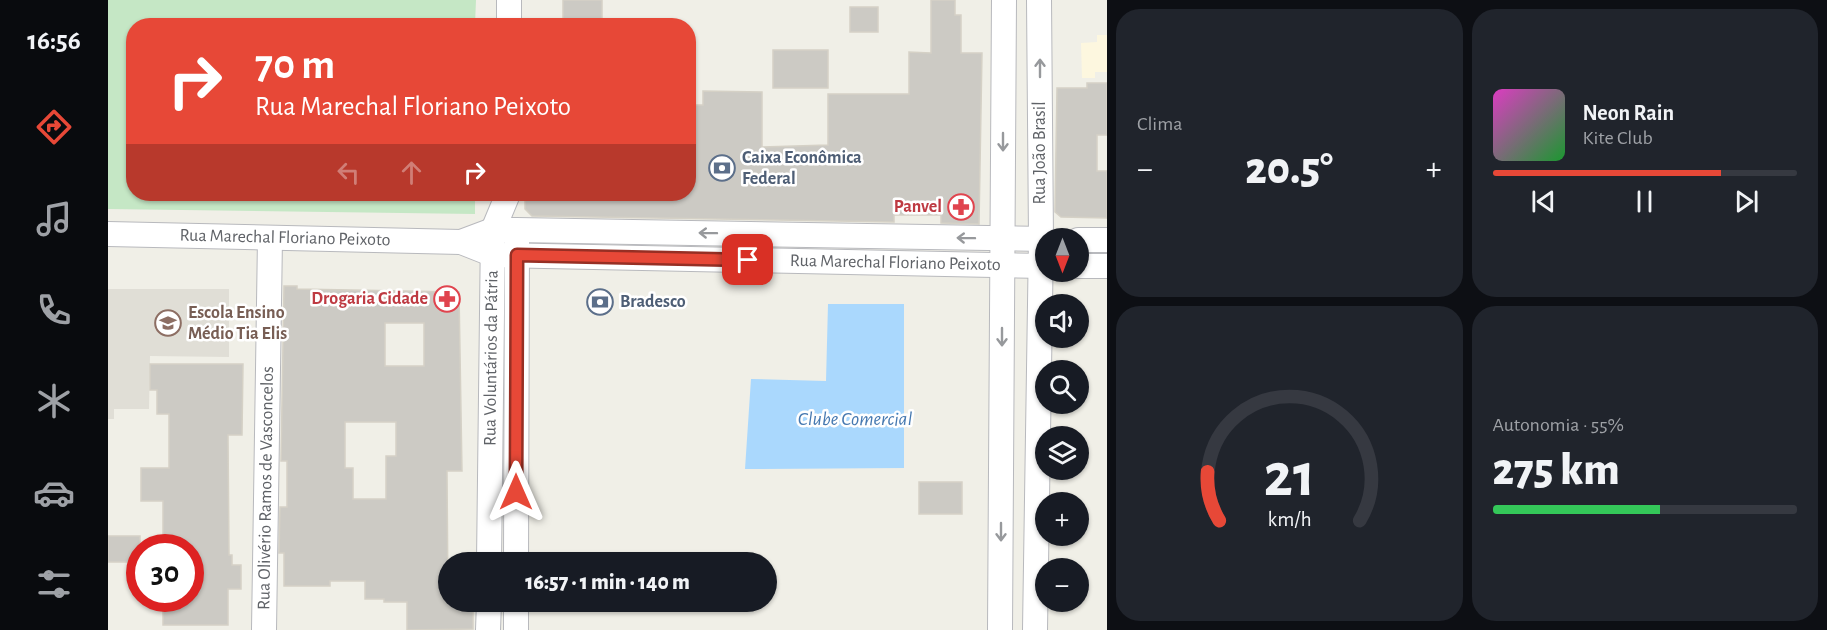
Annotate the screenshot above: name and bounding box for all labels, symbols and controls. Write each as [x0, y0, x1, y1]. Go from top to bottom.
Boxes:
text: 16:56 [27, 27, 81, 54]
icon: right [156, 42, 234, 120]
text: 70 m [255, 44, 335, 86]
one-way arrow [1034, 58, 1046, 78]
text: Rua Marechal Floriano Peixoto [255, 93, 571, 120]
street label: Rua João Brasil [1031, 101, 1049, 205]
text: Neon Rain [1583, 102, 1674, 124]
icon: directions [33, 106, 75, 148]
text: Clima [1137, 114, 1182, 134]
text: Kite Club [1583, 128, 1653, 148]
one-way arrow [997, 132, 1009, 152]
text: 20.5° [1245, 147, 1333, 192]
place label: Caixa Econômica Federal [742, 149, 862, 188]
bank icon: Caixa Econômica Federal [707, 153, 737, 183]
text: − [1137, 153, 1153, 186]
text: + [1426, 153, 1441, 186]
icon: left [332, 156, 365, 189]
icon: ahead [395, 156, 428, 189]
icon: right [458, 156, 491, 189]
icon: previous [1527, 185, 1560, 218]
icon: pause [1628, 185, 1661, 218]
icon: next [1730, 185, 1763, 218]
pharmacy icon: Panvel [946, 192, 976, 222]
icon: music [33, 198, 75, 240]
place label: Panvel [894, 198, 942, 216]
street label: Rua Marechal Floriano Peixoto [179, 227, 391, 249]
one-way arrow [699, 227, 719, 239]
north arrow [1035, 228, 1089, 282]
map controls [1035, 228, 1089, 612]
one-way arrow [957, 232, 977, 243]
pin [722, 234, 773, 285]
icon: arrive [731, 243, 764, 276]
street label: Rua Marechal Floriano Peixoto [790, 252, 1001, 274]
street label: Rua Voluntários da Pátria [481, 270, 502, 446]
pharmacy icon: Drogaria Cidade [432, 284, 462, 314]
bank icon: Bradesco [585, 287, 615, 317]
icon: phone [33, 289, 75, 331]
place label: Drogaria Cidade [311, 290, 428, 308]
place label: Bradesco [620, 293, 686, 311]
button: sound [1035, 294, 1089, 348]
place label: Escola Ensino Médio Tia Elis [188, 304, 287, 343]
school or university icon: Escola Ensino Médio Tia Elis [153, 308, 183, 338]
one-way arrow [996, 327, 1008, 347]
button: search [1035, 360, 1089, 414]
street label: Rua Olivério Ramos de Vasconcelos [255, 366, 277, 610]
icon: climate [33, 380, 75, 422]
water label: Clube Comercial [798, 409, 912, 429]
text: Autonomia · 55% [1493, 415, 1624, 435]
button: layers [1035, 426, 1089, 480]
text: 21 [1263, 445, 1315, 507]
text: 275 km [1493, 448, 1620, 493]
position arrow [484, 460, 548, 524]
icon: car [33, 472, 75, 514]
button: + [1035, 492, 1089, 546]
text: km/h [1267, 509, 1311, 530]
one-way arrow [995, 522, 1007, 542]
speed limit sign: 30 [126, 534, 204, 612]
button: − [1035, 558, 1089, 612]
icon: filters [33, 563, 75, 605]
text: 16:57 · 1 min · 140 m [525, 571, 690, 593]

